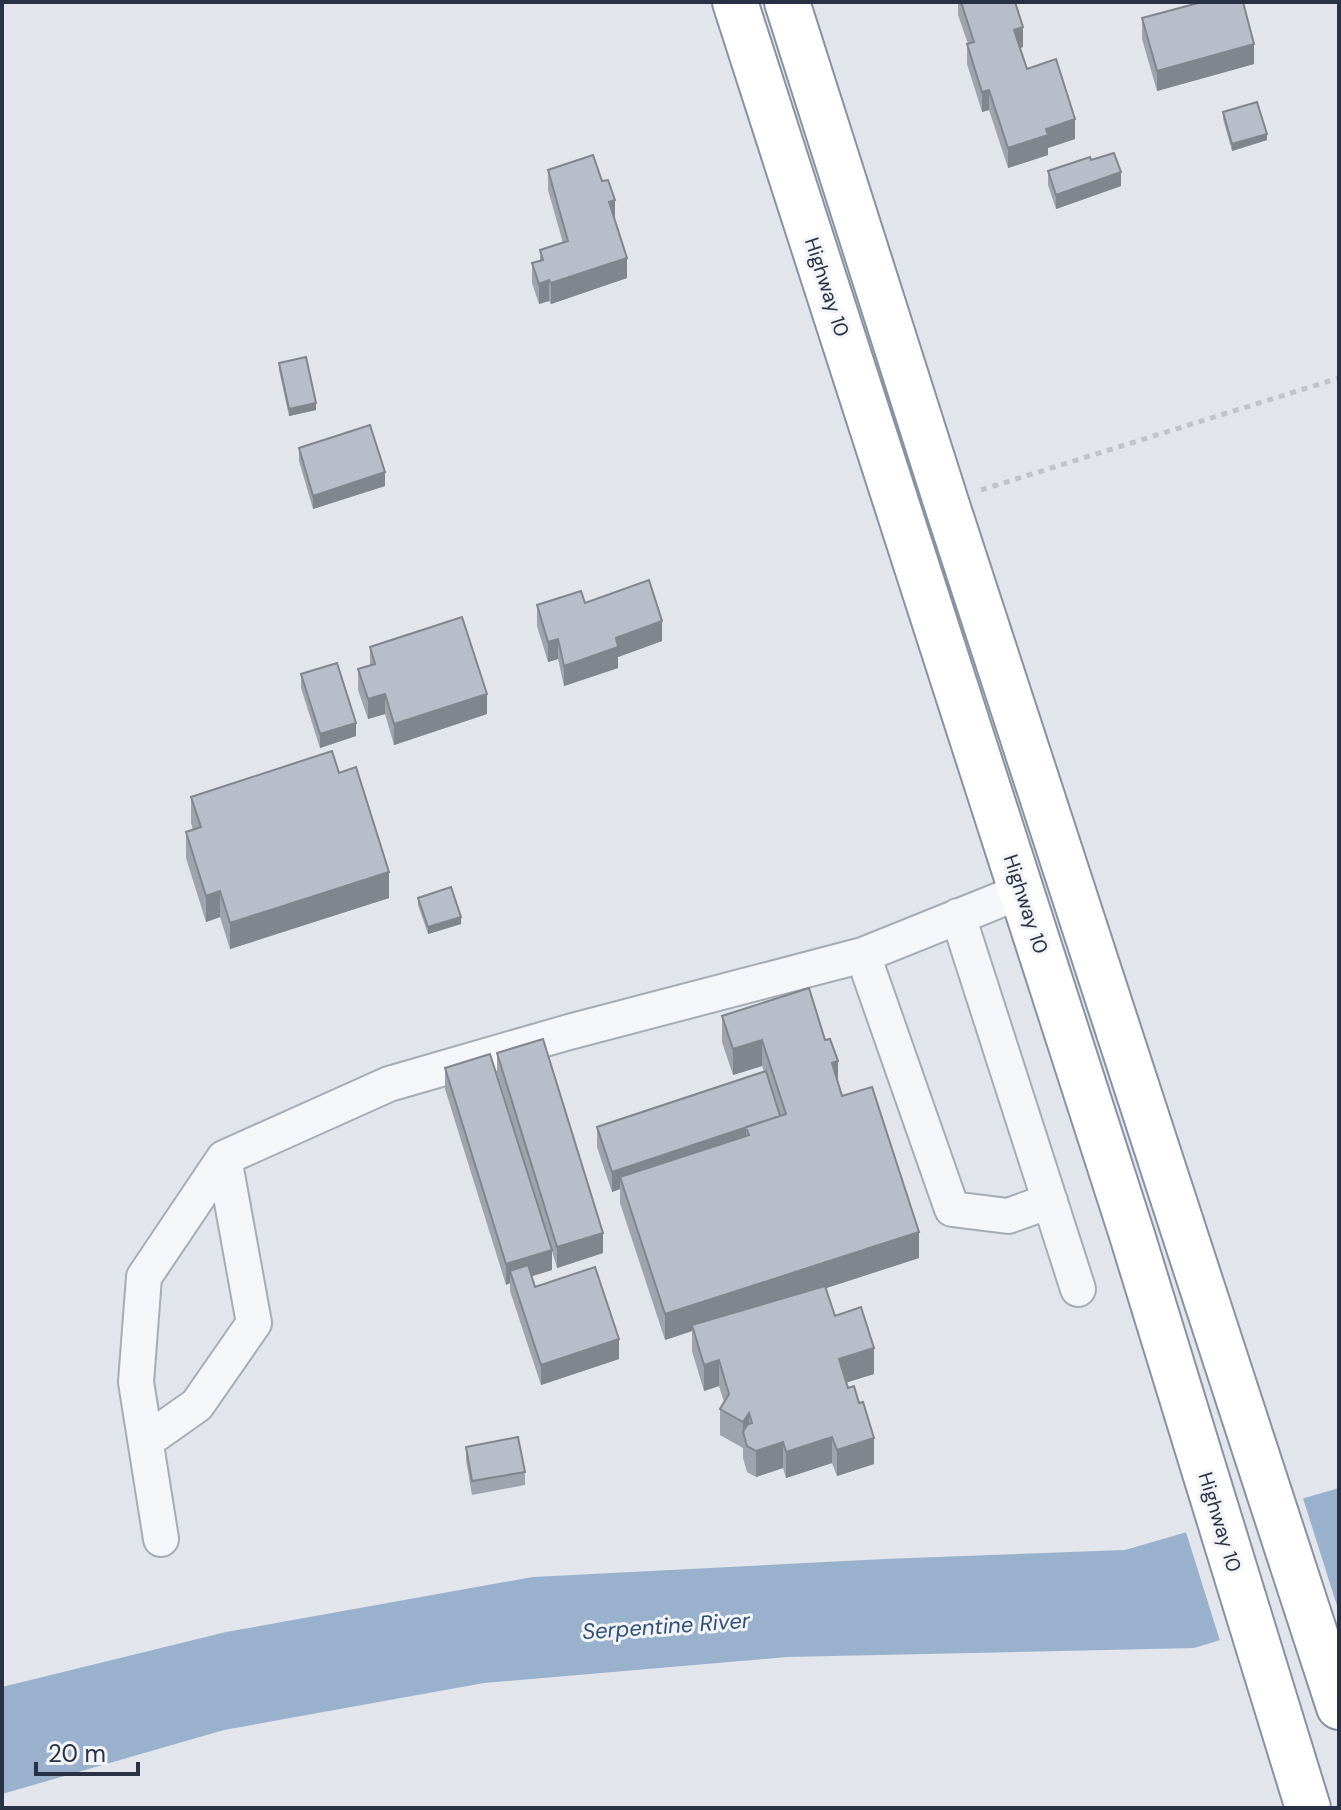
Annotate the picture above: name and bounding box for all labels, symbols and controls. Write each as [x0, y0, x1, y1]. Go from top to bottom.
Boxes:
street label: Highway 10 [799, 234, 855, 340]
street label: Highway 10 [998, 851, 1054, 957]
street label: Highway 10 [1193, 1469, 1247, 1575]
water label: Serpentine River [581, 1606, 752, 1646]
scale bar [36, 1726, 138, 1776]
text: 20 m [48, 1738, 106, 1769]

